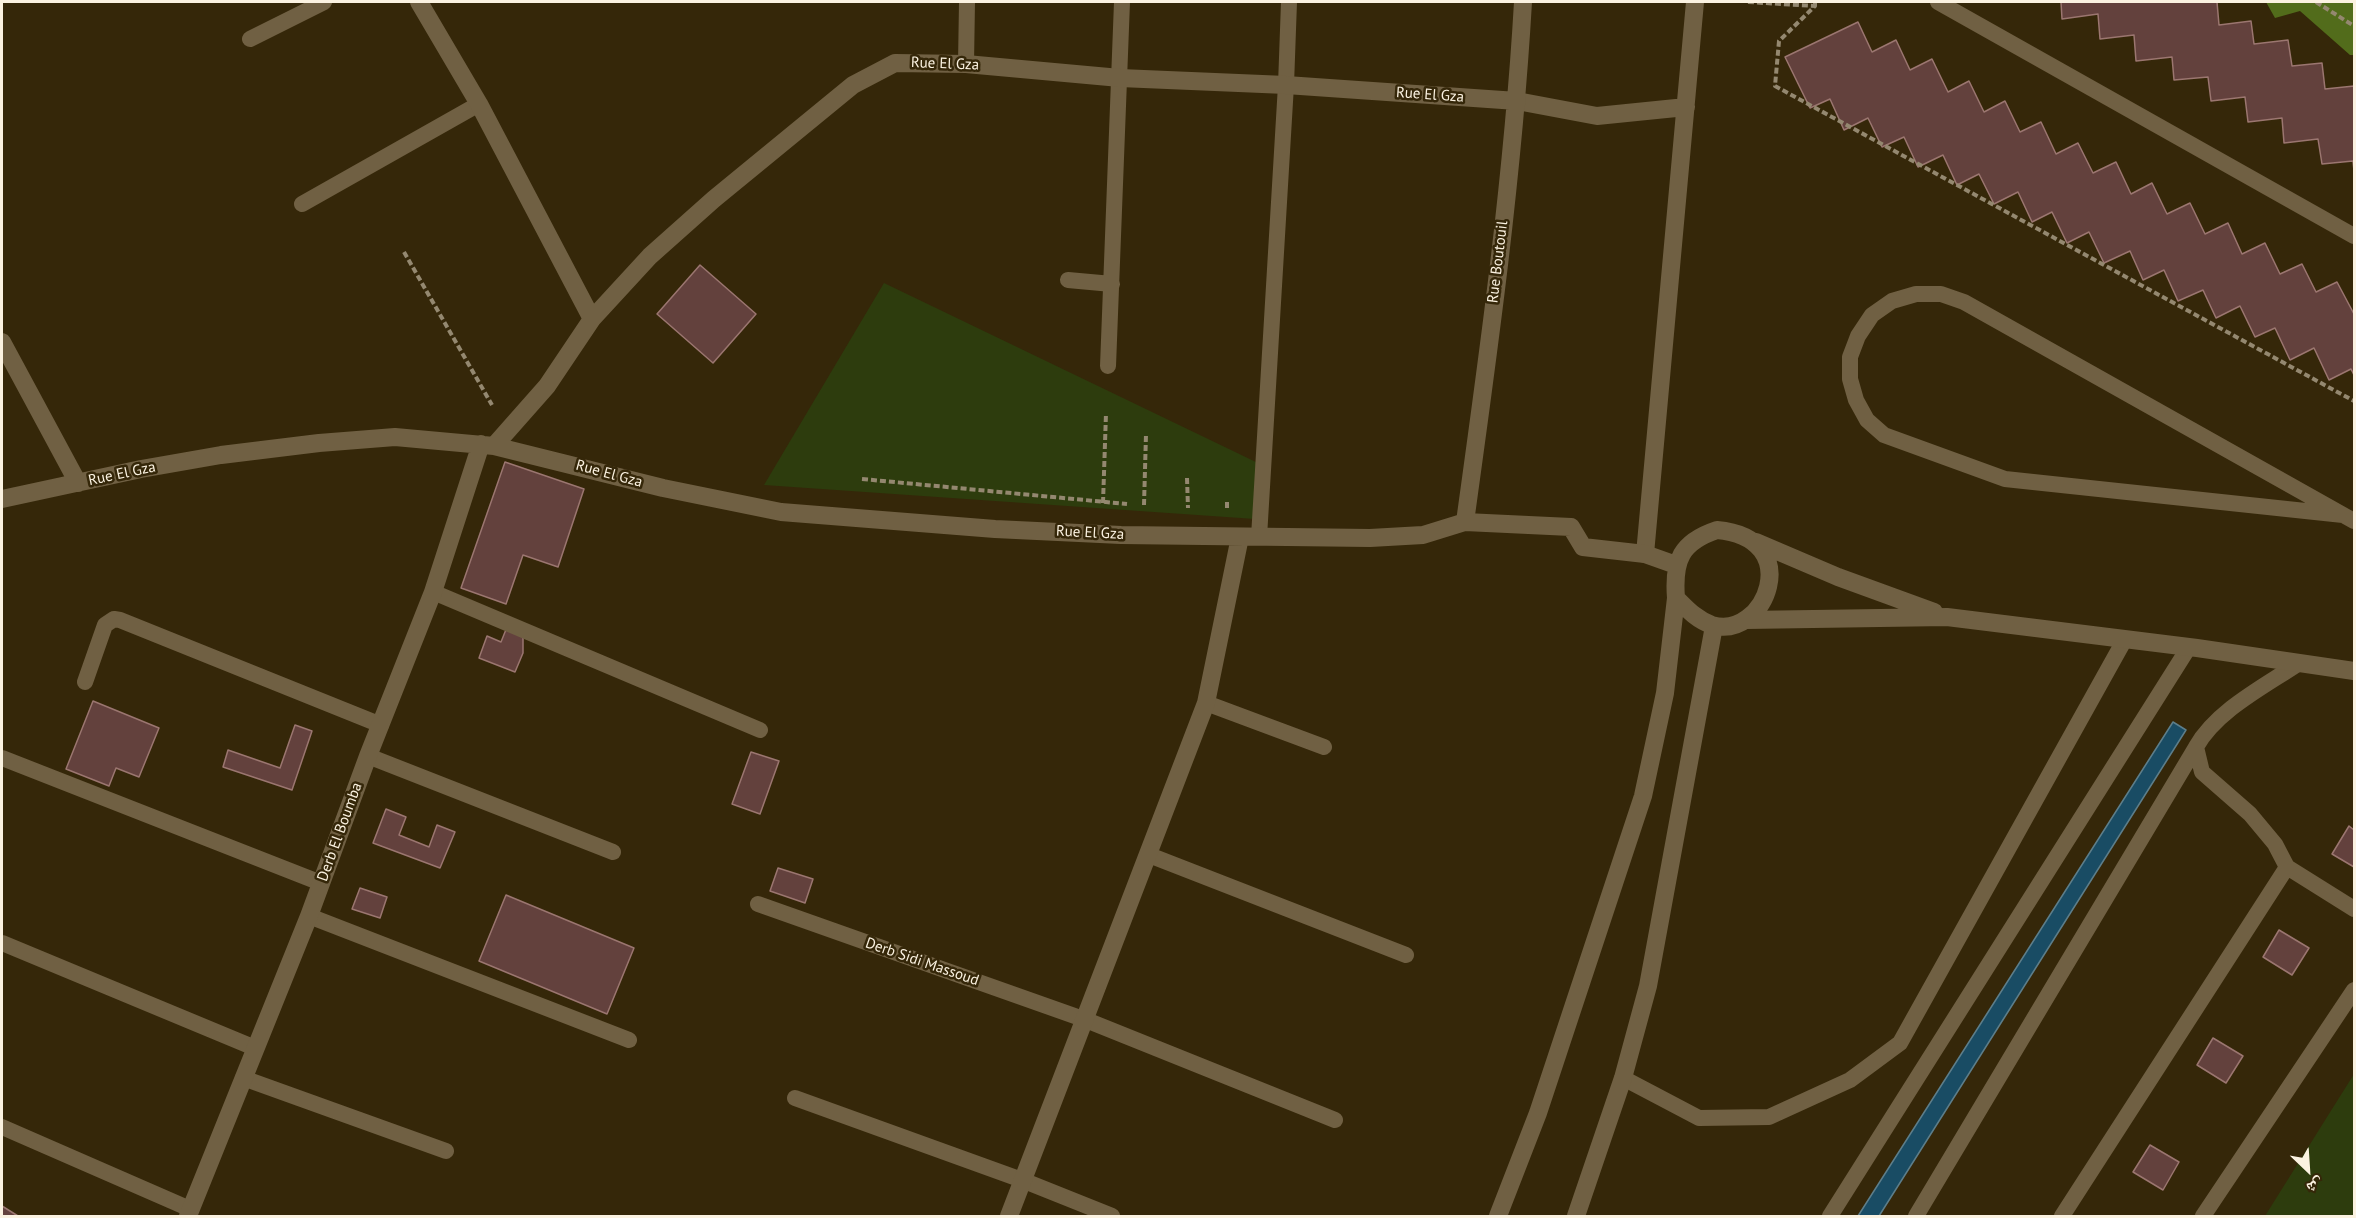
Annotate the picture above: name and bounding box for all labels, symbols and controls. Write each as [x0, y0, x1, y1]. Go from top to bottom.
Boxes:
street label: Rue El Gza [911, 54, 979, 74]
street label: Rue El Gza [1395, 84, 1465, 106]
street label: Rue Boutouil [1484, 220, 1512, 304]
street label: Rue El Gza [574, 456, 644, 492]
street label: Rue El Gza [87, 458, 157, 490]
street label: Rue El Gza [1055, 522, 1125, 544]
street label: Derb El Boumba [314, 780, 366, 884]
street label: Derb Sidi Massoud [863, 934, 981, 990]
north arrow [2278, 1140, 2338, 1200]
text: ش [2304, 1174, 2328, 1199]

